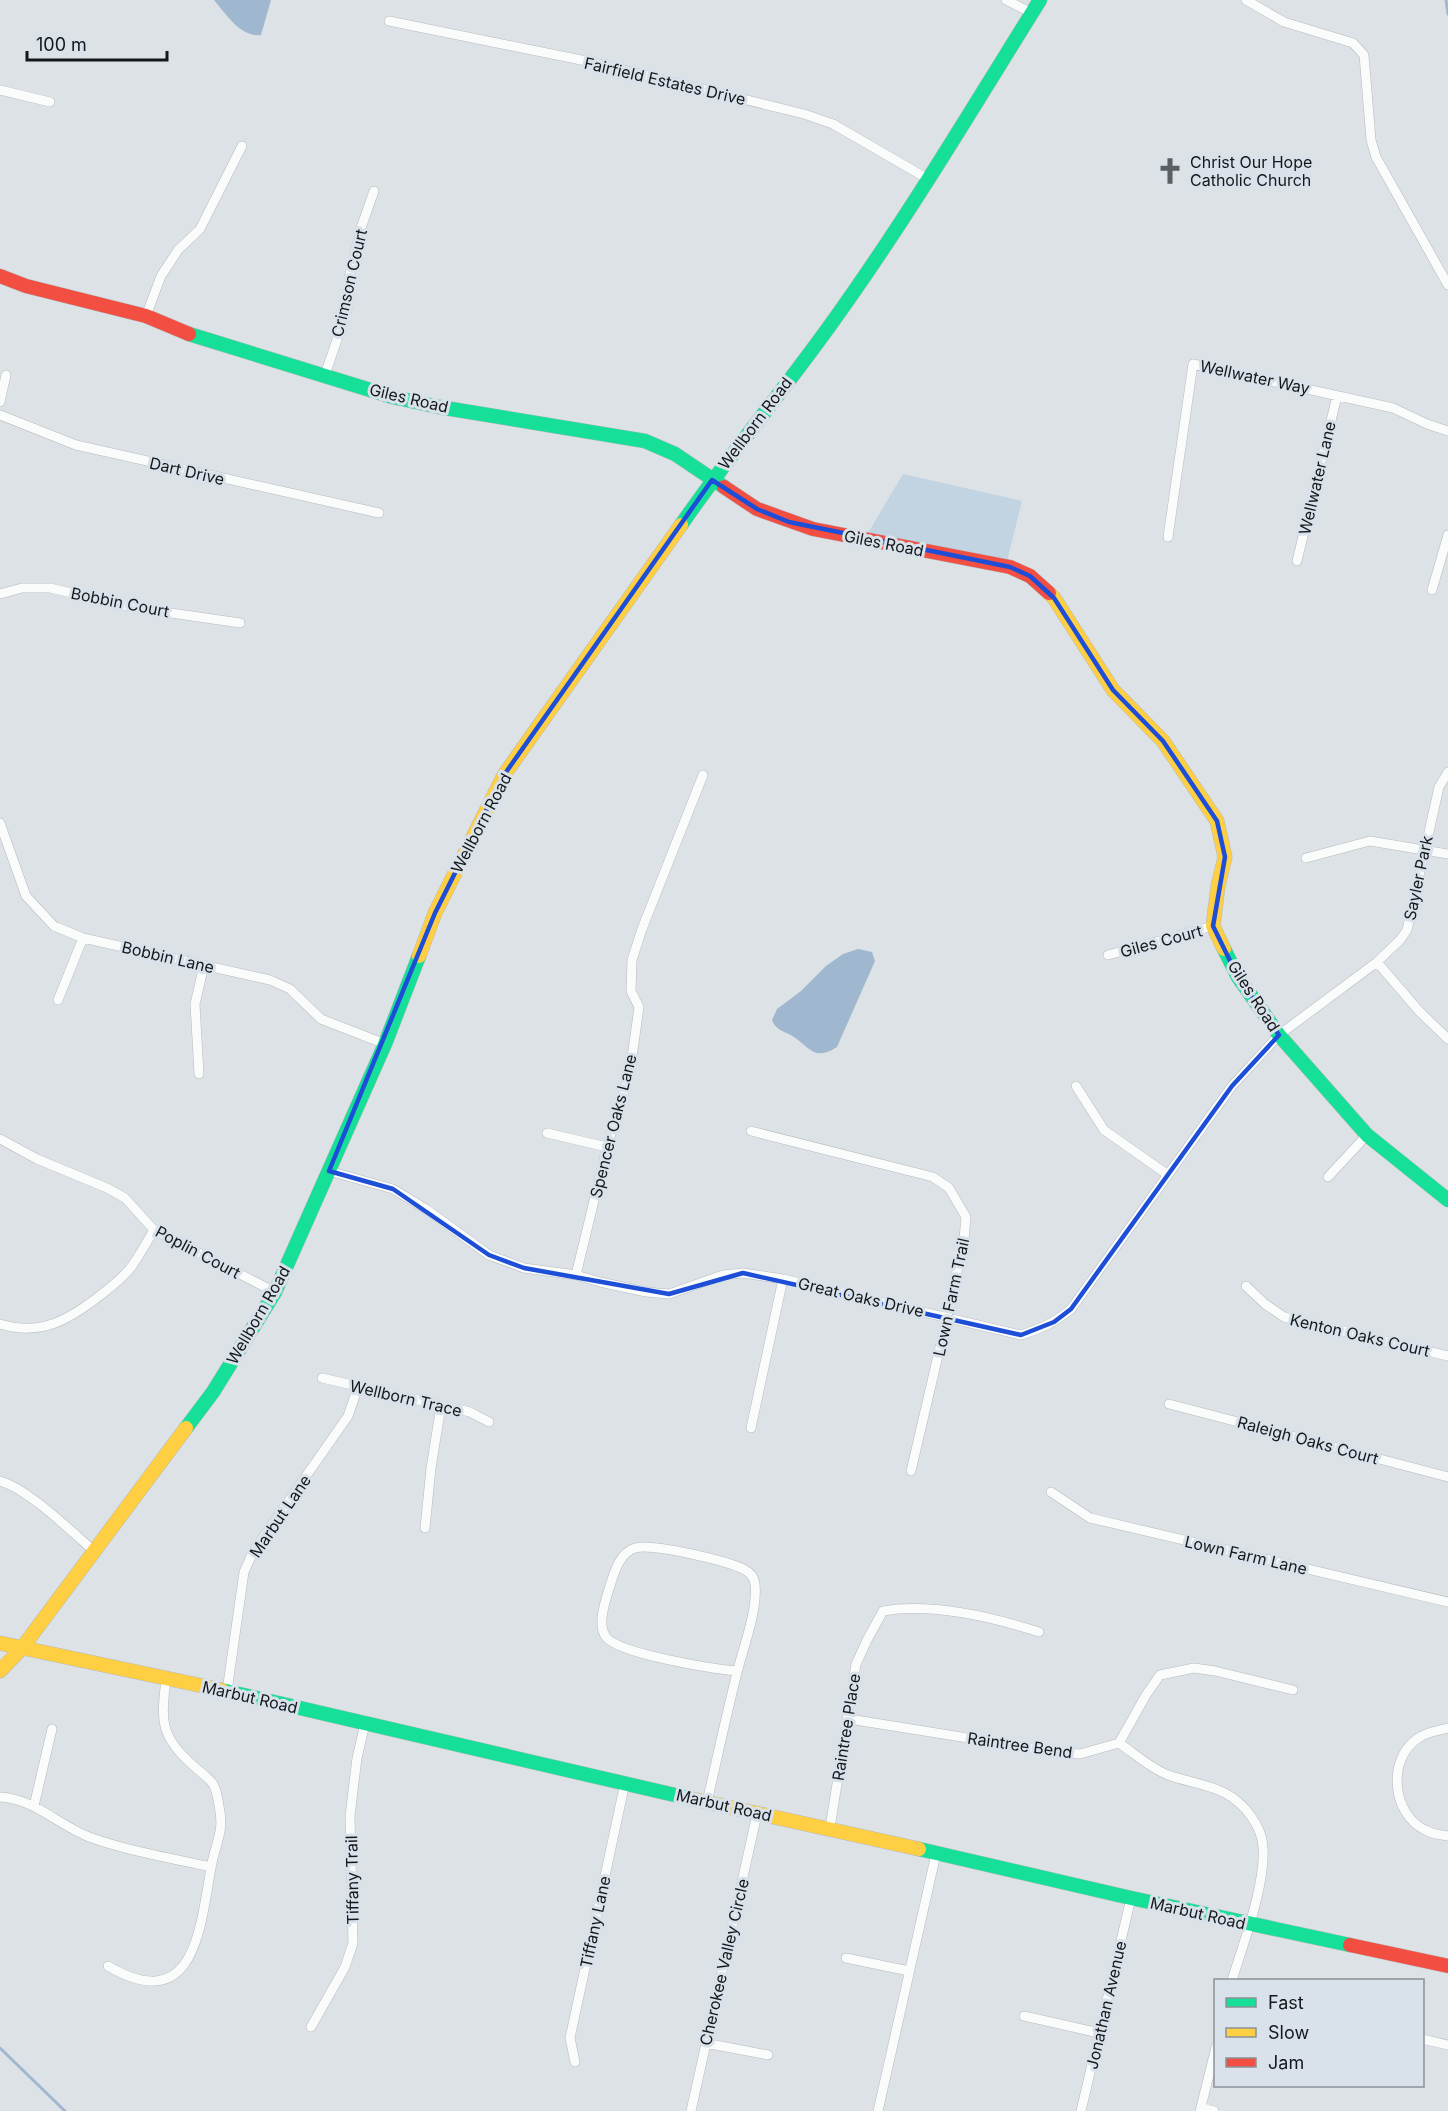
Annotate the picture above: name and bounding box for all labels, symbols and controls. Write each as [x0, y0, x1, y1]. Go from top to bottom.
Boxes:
scale bar [27, 24, 166, 62]
text: 100 m [36, 34, 87, 55]
street label: Fairfield Estates Drive [582, 53, 748, 109]
place label: Christ Our Hope Catholic Church [1190, 152, 1312, 190]
church icon: Christ Our Hope Catholic Church [1155, 156, 1185, 186]
street label: Crimson Court [327, 227, 371, 339]
street label: Wellwater Way [1198, 356, 1312, 398]
street label: Wellborn Road [714, 373, 796, 473]
street label: Giles Road [368, 379, 450, 417]
street label: Wellwater Lane [1294, 419, 1340, 537]
street label: Dart Drive [148, 453, 226, 489]
street label: Giles Road [843, 525, 925, 561]
street label: Bobbin Court [69, 583, 171, 621]
street label: Wellborn Road [446, 770, 516, 876]
street label: Sayler Park [1399, 834, 1437, 922]
street label: Giles Court [1118, 920, 1204, 962]
street label: Bobbin Lane [120, 937, 216, 977]
street label: Giles Road [1224, 957, 1284, 1035]
street label: Spencer Oaks Lane [585, 1052, 641, 1200]
street label: Poplin Court [152, 1221, 244, 1283]
street label: Lown Farm Trail [929, 1236, 973, 1358]
street label: Wellborn Road [222, 1262, 294, 1368]
street label: Great Oaks Drive [796, 1273, 926, 1321]
street label: Kenton Oaks Court [1288, 1309, 1432, 1361]
street label: Wellborn Trace [348, 1375, 464, 1421]
street label: Raleigh Oaks Court [1235, 1412, 1381, 1468]
street label: Marbut Lane [245, 1471, 315, 1561]
street label: Lown Farm Lane [1183, 1531, 1309, 1579]
street label: Raintree Place [828, 1672, 864, 1782]
street label: Marbut Road [200, 1676, 300, 1718]
street label: Raintree Bend [966, 1728, 1074, 1762]
street label: Marbut Road [674, 1784, 774, 1826]
street label: Tiffany Trail [341, 1835, 363, 1925]
street label: Tiffany Lane [575, 1874, 615, 1970]
street label: Cherokee Valley Circle [695, 1877, 753, 2047]
street label: Marbut Road [1148, 1892, 1248, 1934]
street label: Jonathan Avenue [1082, 1939, 1130, 2071]
legend [1214, 1979, 1424, 2087]
text: Fast [1268, 1992, 1304, 2013]
text: Slow [1268, 2022, 1309, 2043]
text: Jam [1268, 2052, 1304, 2073]

